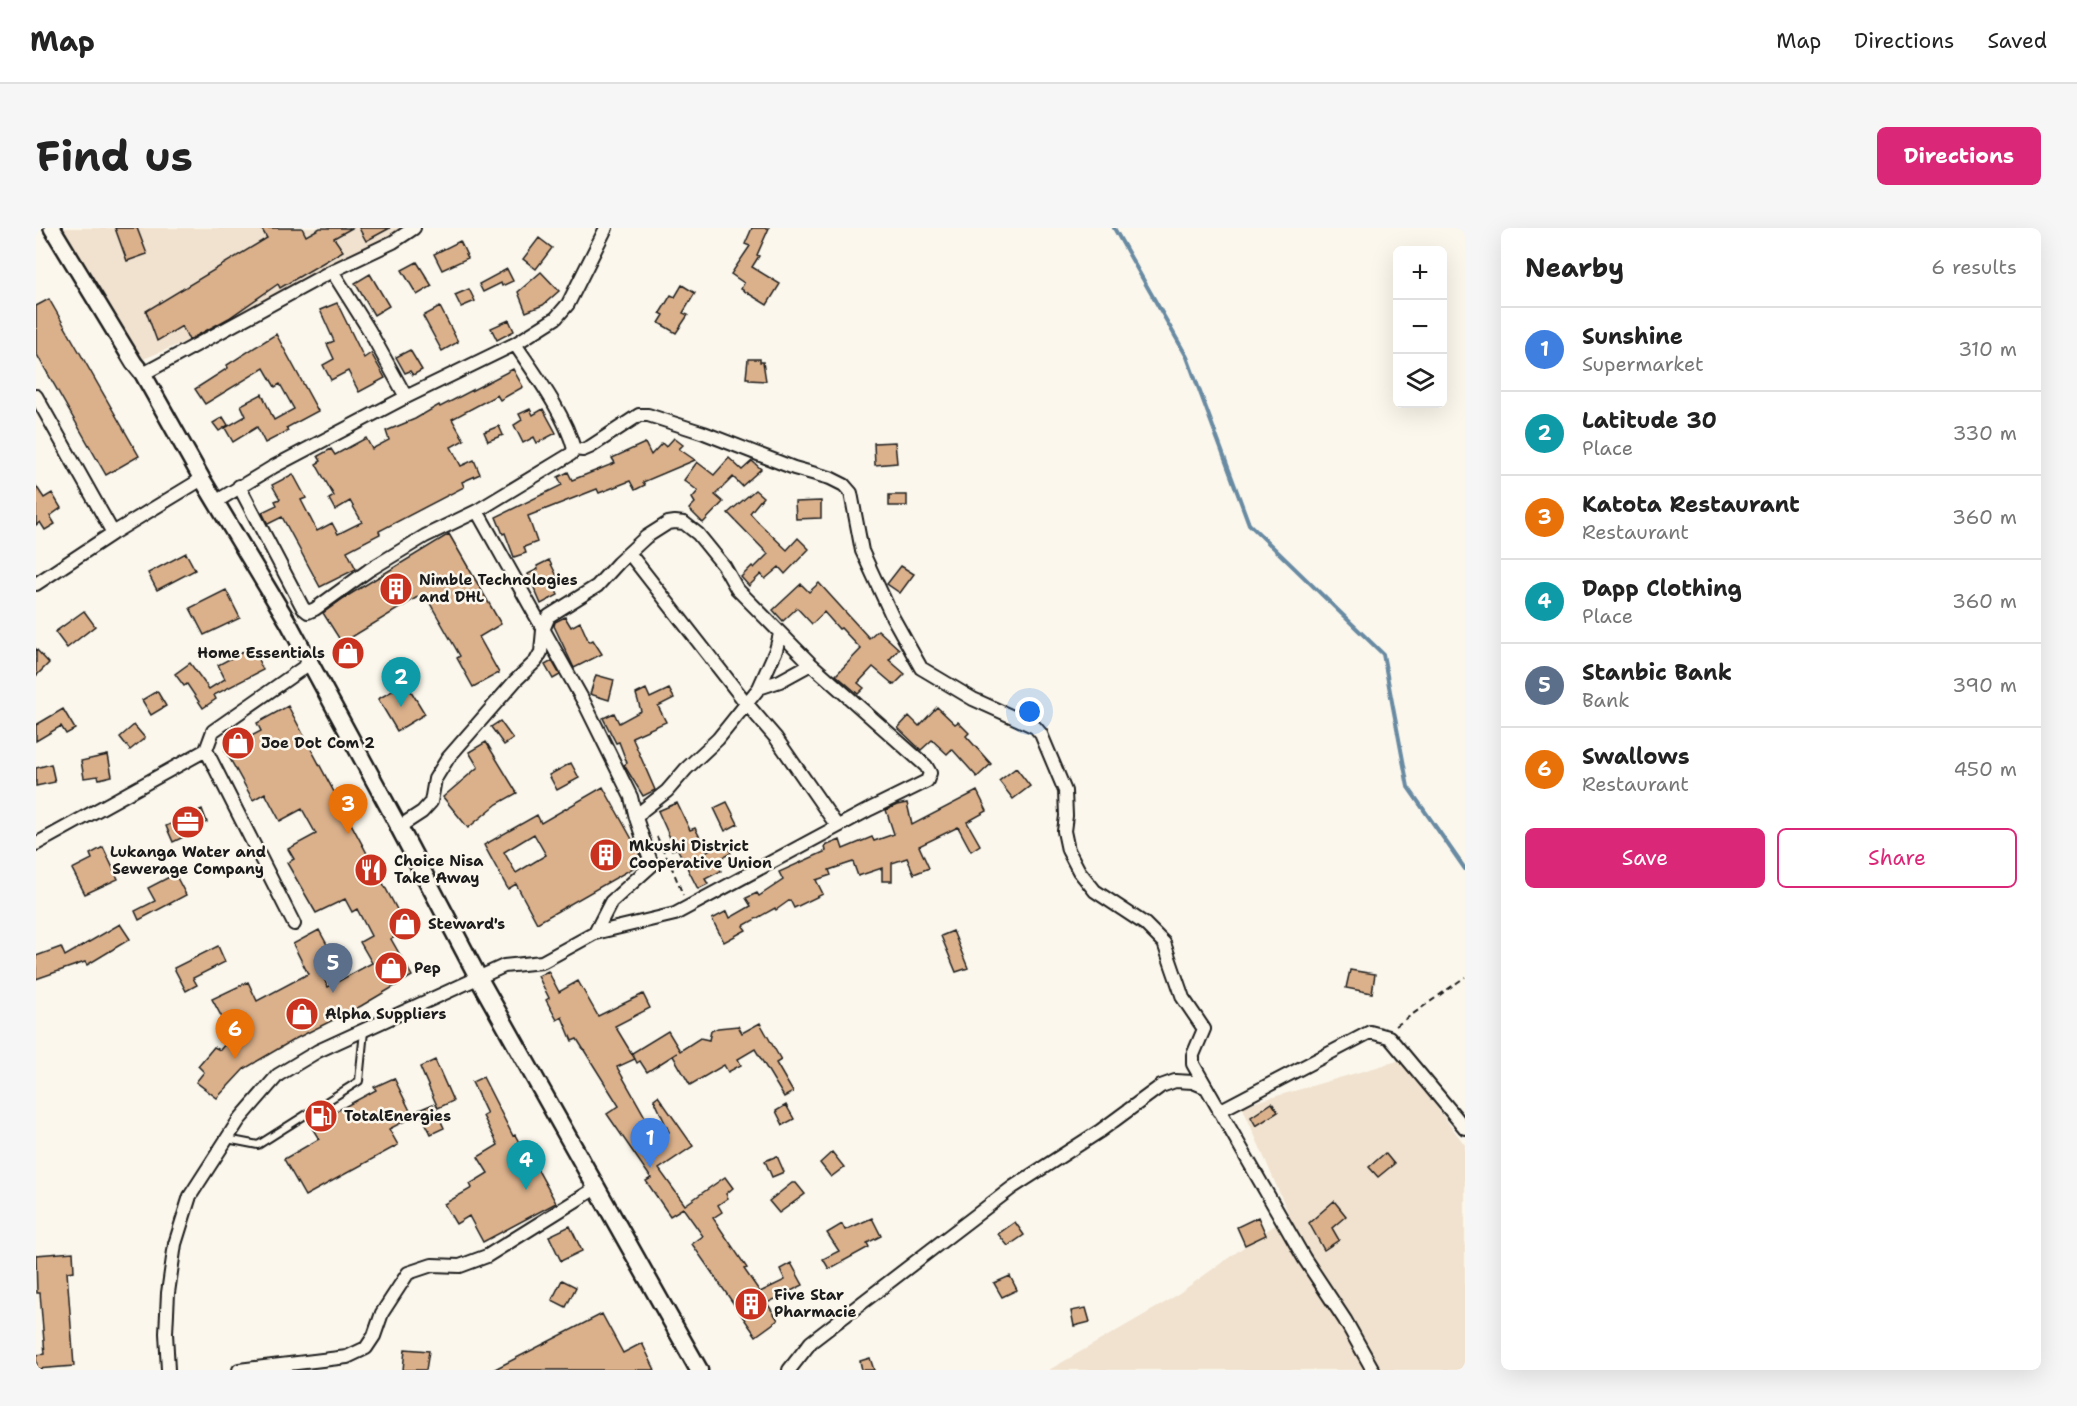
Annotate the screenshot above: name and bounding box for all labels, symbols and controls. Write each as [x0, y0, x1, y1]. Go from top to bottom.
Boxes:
text: Map [30, 22, 95, 60]
text: Map [1776, 27, 1821, 55]
text: Directions [1854, 27, 1954, 55]
text: Saved [1987, 27, 2047, 55]
button: Directions [1877, 127, 2041, 185]
text: Find us [36, 128, 193, 184]
map controls [1393, 246, 1447, 408]
button: + [1393, 246, 1447, 300]
text: Nearby [1525, 250, 1624, 285]
text: 6 results [1931, 254, 2017, 280]
button: − [1393, 300, 1447, 354]
text: Sunshine [1582, 322, 1683, 351]
text: 1 [1540, 336, 1549, 362]
text: 310 m [1958, 336, 2017, 362]
text: Supermarket [1582, 351, 1704, 377]
button: layers [1393, 354, 1447, 408]
text: Latitude 30 [1582, 406, 1717, 435]
text: 2 [1538, 420, 1552, 446]
text: 330 m [1953, 420, 2017, 446]
text: Place [1582, 435, 1633, 461]
text: Katota Restaurant [1582, 490, 1800, 519]
text: 3 [1538, 504, 1552, 530]
text: 360 m [1952, 504, 2017, 530]
text: Restaurant [1582, 519, 1689, 545]
place label: Nimble Technologies and DHL [419, 570, 578, 607]
building icon: Nimble Technologies and DHL [378, 571, 414, 607]
text: Dapp Clothing [1582, 574, 1742, 603]
text: 4 [1538, 588, 1552, 614]
text: 360 m [1952, 588, 2017, 614]
text: Place [1582, 603, 1633, 629]
shop icon: Home Essentials [330, 635, 366, 671]
place label: Home Essentials [197, 643, 325, 663]
pin: 2 [382, 658, 421, 707]
text: Stanbic Bank [1582, 658, 1732, 687]
text: 5 [1538, 672, 1551, 698]
text: 390 m [1952, 672, 2017, 698]
text: Bank [1582, 687, 1630, 713]
your location [1015, 697, 1044, 726]
shop icon: Joe Dot Com 2 [220, 725, 256, 761]
place label: Joe Dot Com 2 [261, 733, 375, 753]
text: Swallows [1582, 742, 1689, 771]
text: 6 [1538, 756, 1552, 782]
text: 450 m [1953, 756, 2017, 782]
text: Restaurant [1582, 771, 1689, 797]
pin: 3 [328, 784, 368, 834]
office icon: Lukanga Water and Sewerage Company [170, 804, 206, 840]
button: Save [1525, 828, 1765, 888]
button: Share [1777, 828, 2017, 888]
place label: Mkushi District Cooperative Union [629, 836, 772, 873]
building icon: Mkushi District Cooperative Union [588, 837, 624, 873]
place label: Lukanga Water and Sewerage Company [110, 842, 266, 879]
place label: Choice Nisa Take Away [394, 851, 484, 888]
restaurant icon: Choice Nisa Take Away [353, 852, 389, 888]
shop icon: Steward's [387, 906, 423, 942]
place label: Steward's [428, 914, 505, 934]
pin: 5 [314, 944, 352, 993]
shop icon: Pep [373, 950, 409, 986]
place label: Pep [414, 958, 441, 978]
shop icon: Alpha Suppliers [284, 996, 320, 1032]
place label: Alpha Suppliers [325, 1004, 446, 1024]
pin: 6 [216, 1010, 254, 1059]
fuel station icon: TotalEnergies [303, 1098, 339, 1134]
place label: TotalEnergies [344, 1106, 451, 1126]
pin: 1 [630, 1118, 670, 1168]
pin: 4 [506, 1140, 546, 1190]
place label: Five Star Pharmacie [774, 1285, 856, 1322]
building icon: Five Star Pharmacie [733, 1286, 769, 1322]

